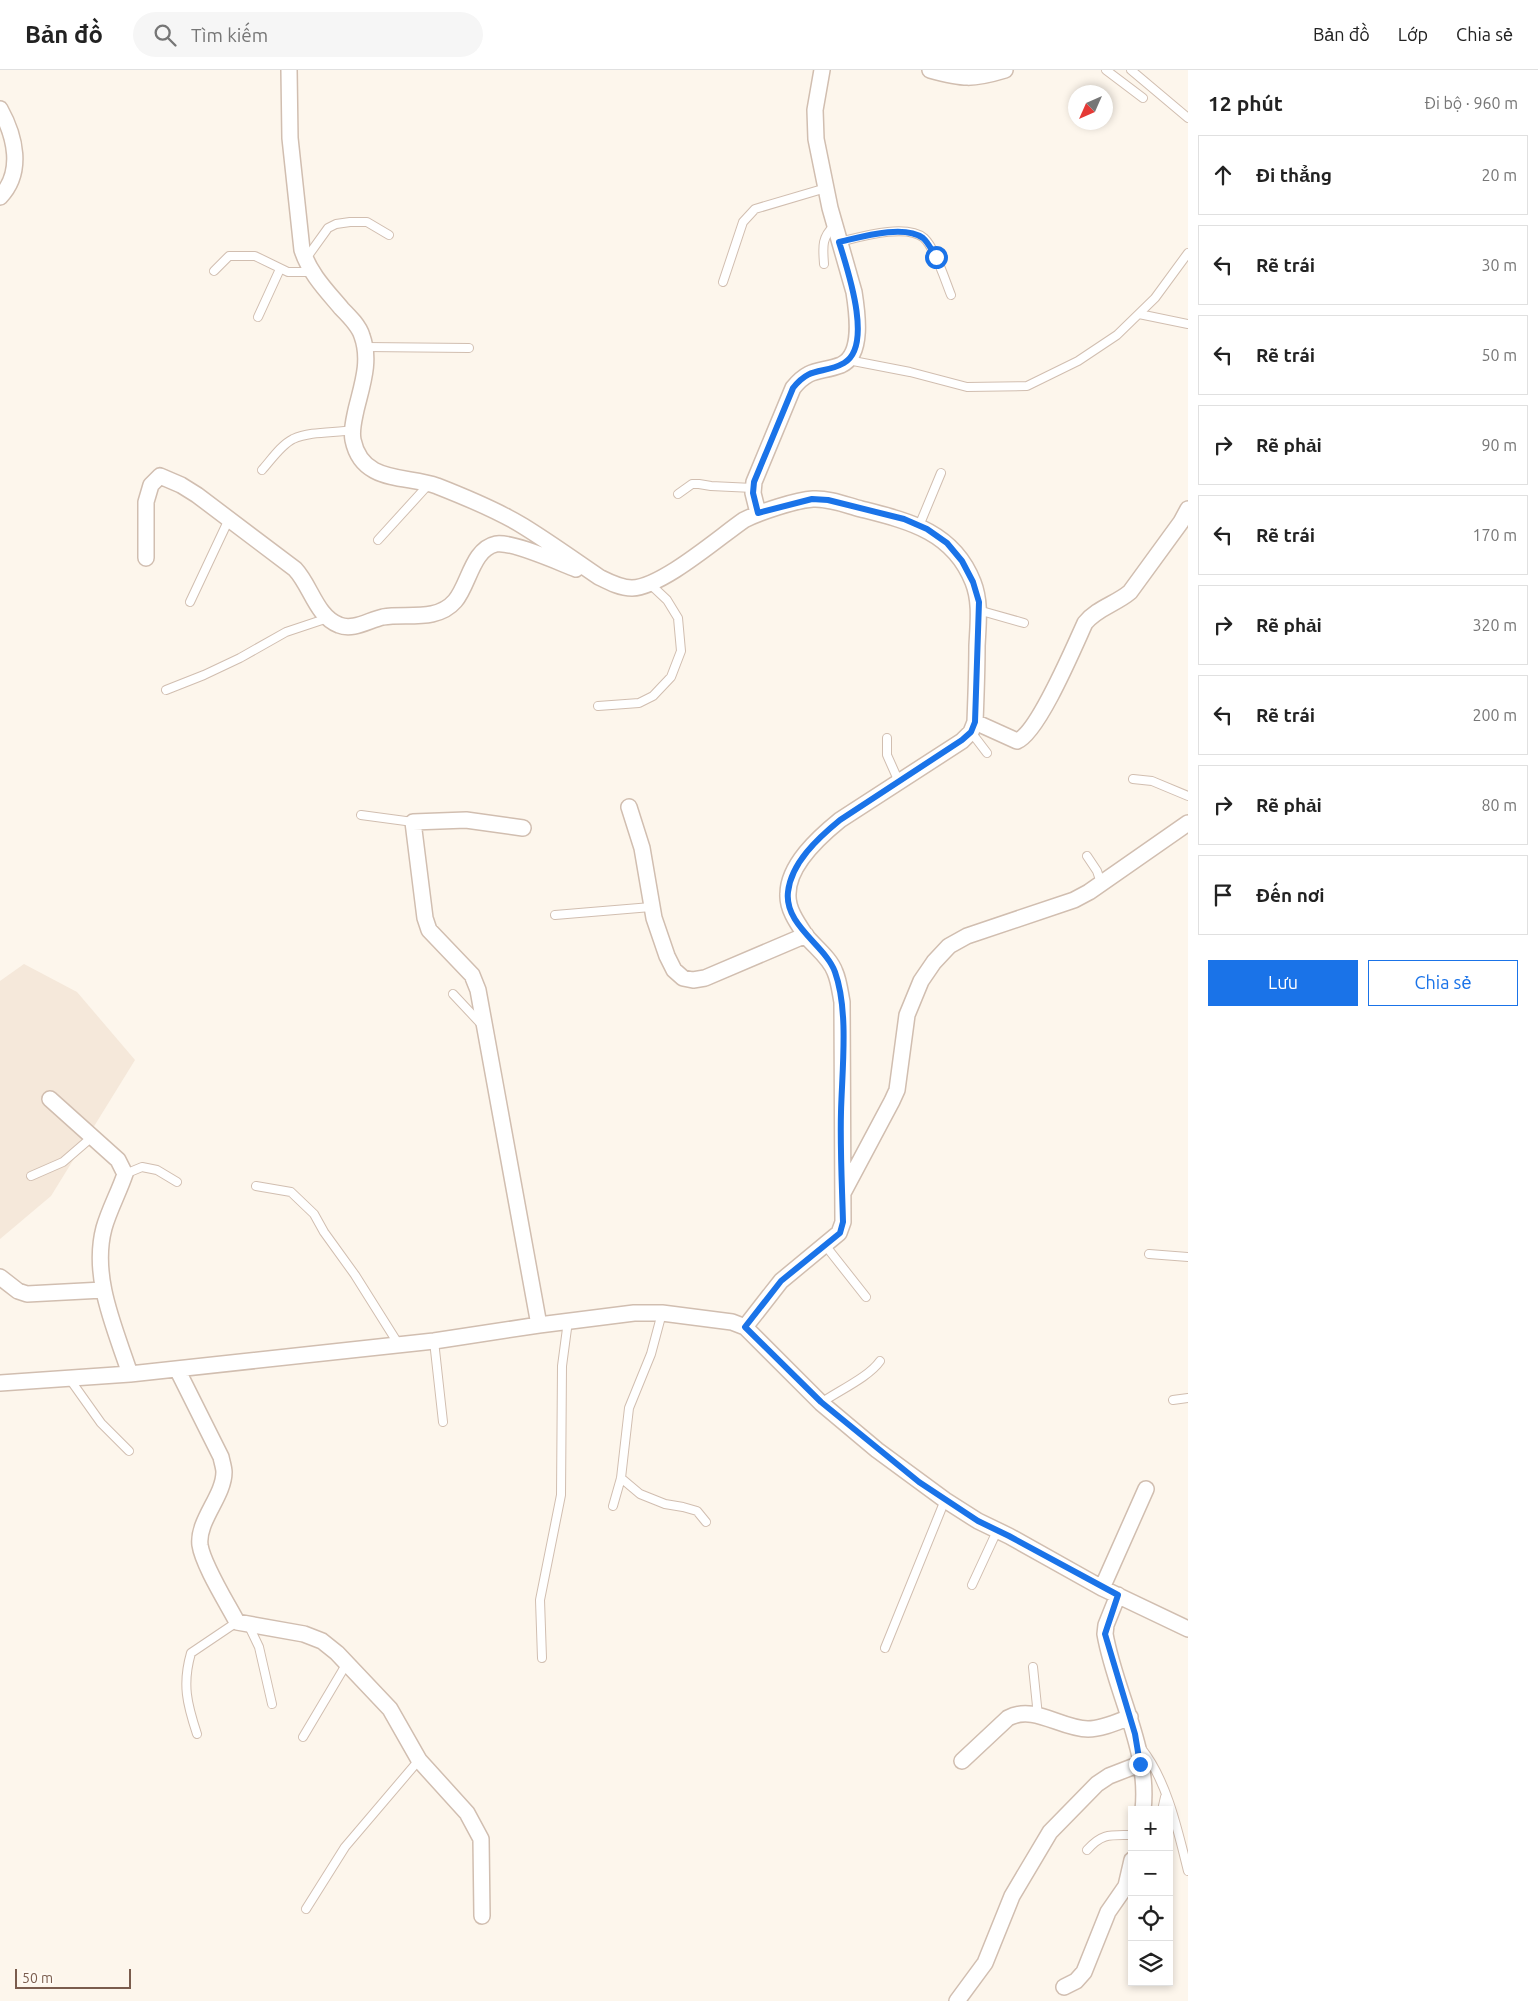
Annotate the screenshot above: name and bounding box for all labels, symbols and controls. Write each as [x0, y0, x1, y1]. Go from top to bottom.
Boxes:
search box [133, 12, 483, 57]
text: Bản đồ [25, 21, 103, 48]
icon: search [151, 21, 179, 49]
text: Tìm kiếm [191, 24, 268, 46]
text: Bản đồ [1313, 24, 1370, 44]
text: Lớp [1398, 24, 1428, 44]
text: Chia sẻ [1456, 24, 1513, 44]
north arrow [1068, 85, 1113, 130]
text: 12 phút [1208, 91, 1283, 115]
text: Đi bộ · 960 m [1424, 94, 1518, 112]
icon: ahead [1209, 161, 1237, 189]
text: Đi thẳng [1256, 164, 1332, 186]
text: 20 m [1481, 166, 1517, 184]
route start [925, 246, 948, 269]
icon: left [1209, 251, 1237, 279]
text: Rẽ trái [1256, 254, 1315, 276]
text: 30 m [1481, 256, 1517, 274]
icon: left [1209, 341, 1237, 369]
text: Rẽ trái [1256, 344, 1315, 366]
text: 50 m [1481, 346, 1517, 364]
icon: right [1209, 431, 1237, 459]
text: Rẽ phải [1256, 434, 1322, 456]
text: 90 m [1481, 436, 1517, 454]
icon: left [1209, 521, 1237, 549]
text: Rẽ trái [1256, 524, 1315, 546]
text: 170 m [1472, 526, 1517, 544]
icon: right [1209, 611, 1237, 639]
text: Rẽ phải [1256, 614, 1322, 636]
text: 320 m [1472, 616, 1517, 634]
icon: left [1209, 701, 1237, 729]
text: Rẽ trái [1256, 704, 1315, 726]
text: 200 m [1472, 706, 1517, 724]
icon: right [1209, 791, 1237, 819]
text: Rẽ phải [1256, 794, 1322, 816]
text: 80 m [1481, 796, 1517, 814]
icon: arrive [1209, 881, 1237, 909]
text: Đến nơi [1256, 884, 1325, 906]
button: Lưu [1208, 960, 1358, 1006]
button: Chia sẻ [1368, 960, 1518, 1006]
route end [1129, 1753, 1152, 1776]
map controls [1128, 1806, 1173, 1986]
button: + [1128, 1806, 1173, 1851]
button: − [1128, 1851, 1173, 1896]
button: locate [1128, 1896, 1173, 1941]
button: layers [1128, 1941, 1173, 1986]
scale bar [15, 1966, 131, 1989]
text: 50 m [22, 1970, 53, 1986]

